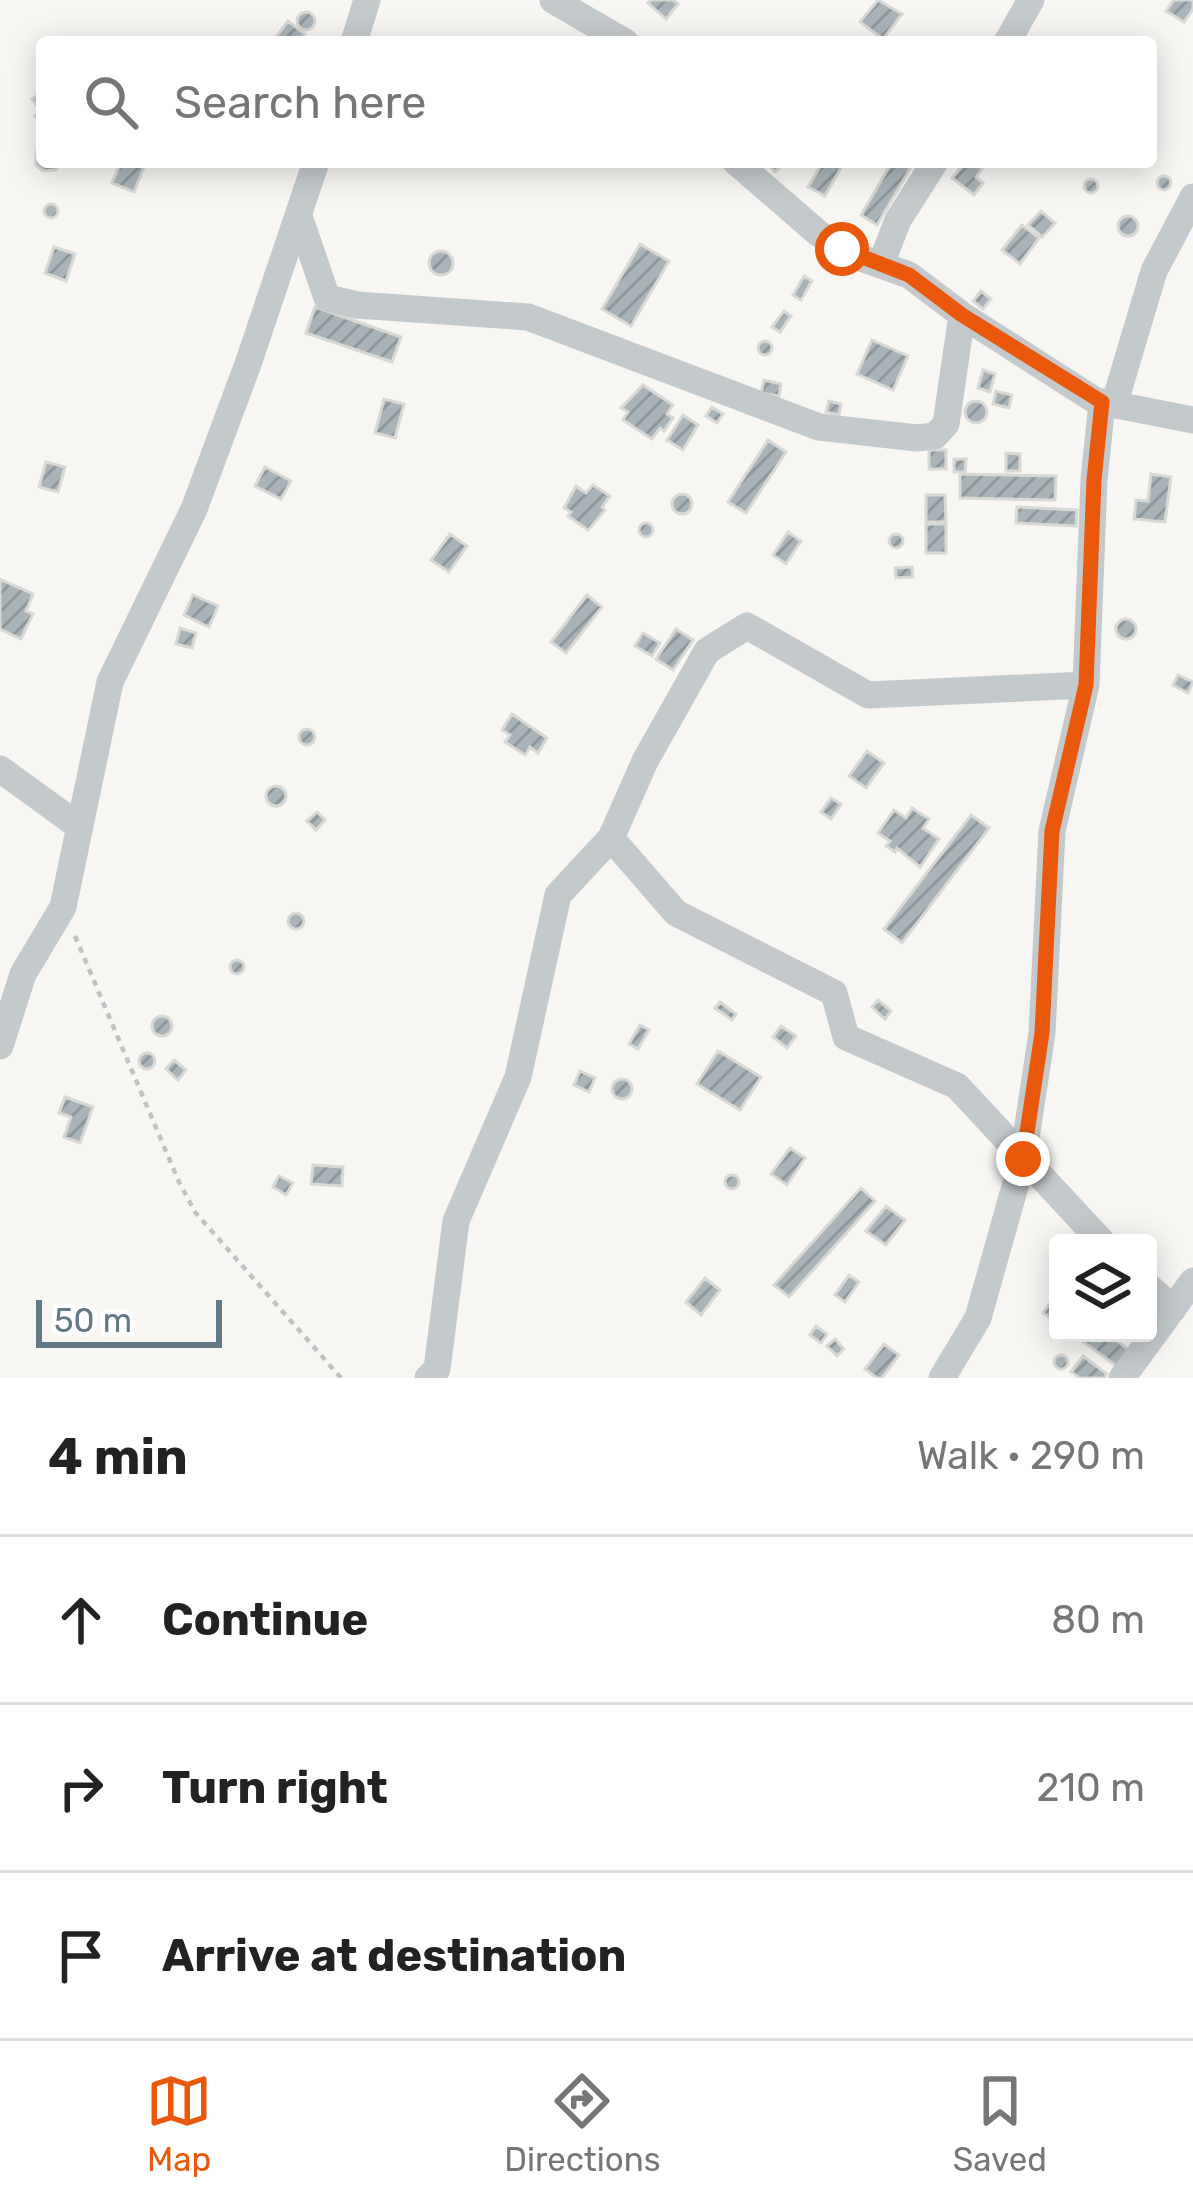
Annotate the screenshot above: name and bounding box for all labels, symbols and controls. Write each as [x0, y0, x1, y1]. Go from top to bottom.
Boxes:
search box [36, 36, 1157, 168]
icon: search [78, 69, 144, 135]
text: Search here [174, 76, 426, 129]
route start [815, 222, 869, 276]
route end [996, 1132, 1050, 1186]
map controls [1049, 1234, 1157, 1342]
button: layers [1049, 1234, 1157, 1342]
scale bar [36, 1294, 222, 1347]
text: 50 m [54, 1301, 132, 1340]
text: 4 min [48, 1426, 188, 1487]
text: Walk · 290 m [917, 1433, 1145, 1479]
icon: ahead [48, 1587, 114, 1653]
text: Continue [162, 1593, 368, 1646]
text: 80 m [1051, 1597, 1145, 1643]
icon: right [48, 1755, 114, 1821]
text: Turn right [162, 1761, 388, 1814]
text: 210 m [1036, 1765, 1145, 1811]
icon: arrive [48, 1923, 114, 1989]
text: Arrive at destination [162, 1929, 627, 1982]
tab: Map [146, 2068, 212, 2179]
tab: Directions [504, 2068, 661, 2179]
tab: Saved [953, 2068, 1047, 2179]

